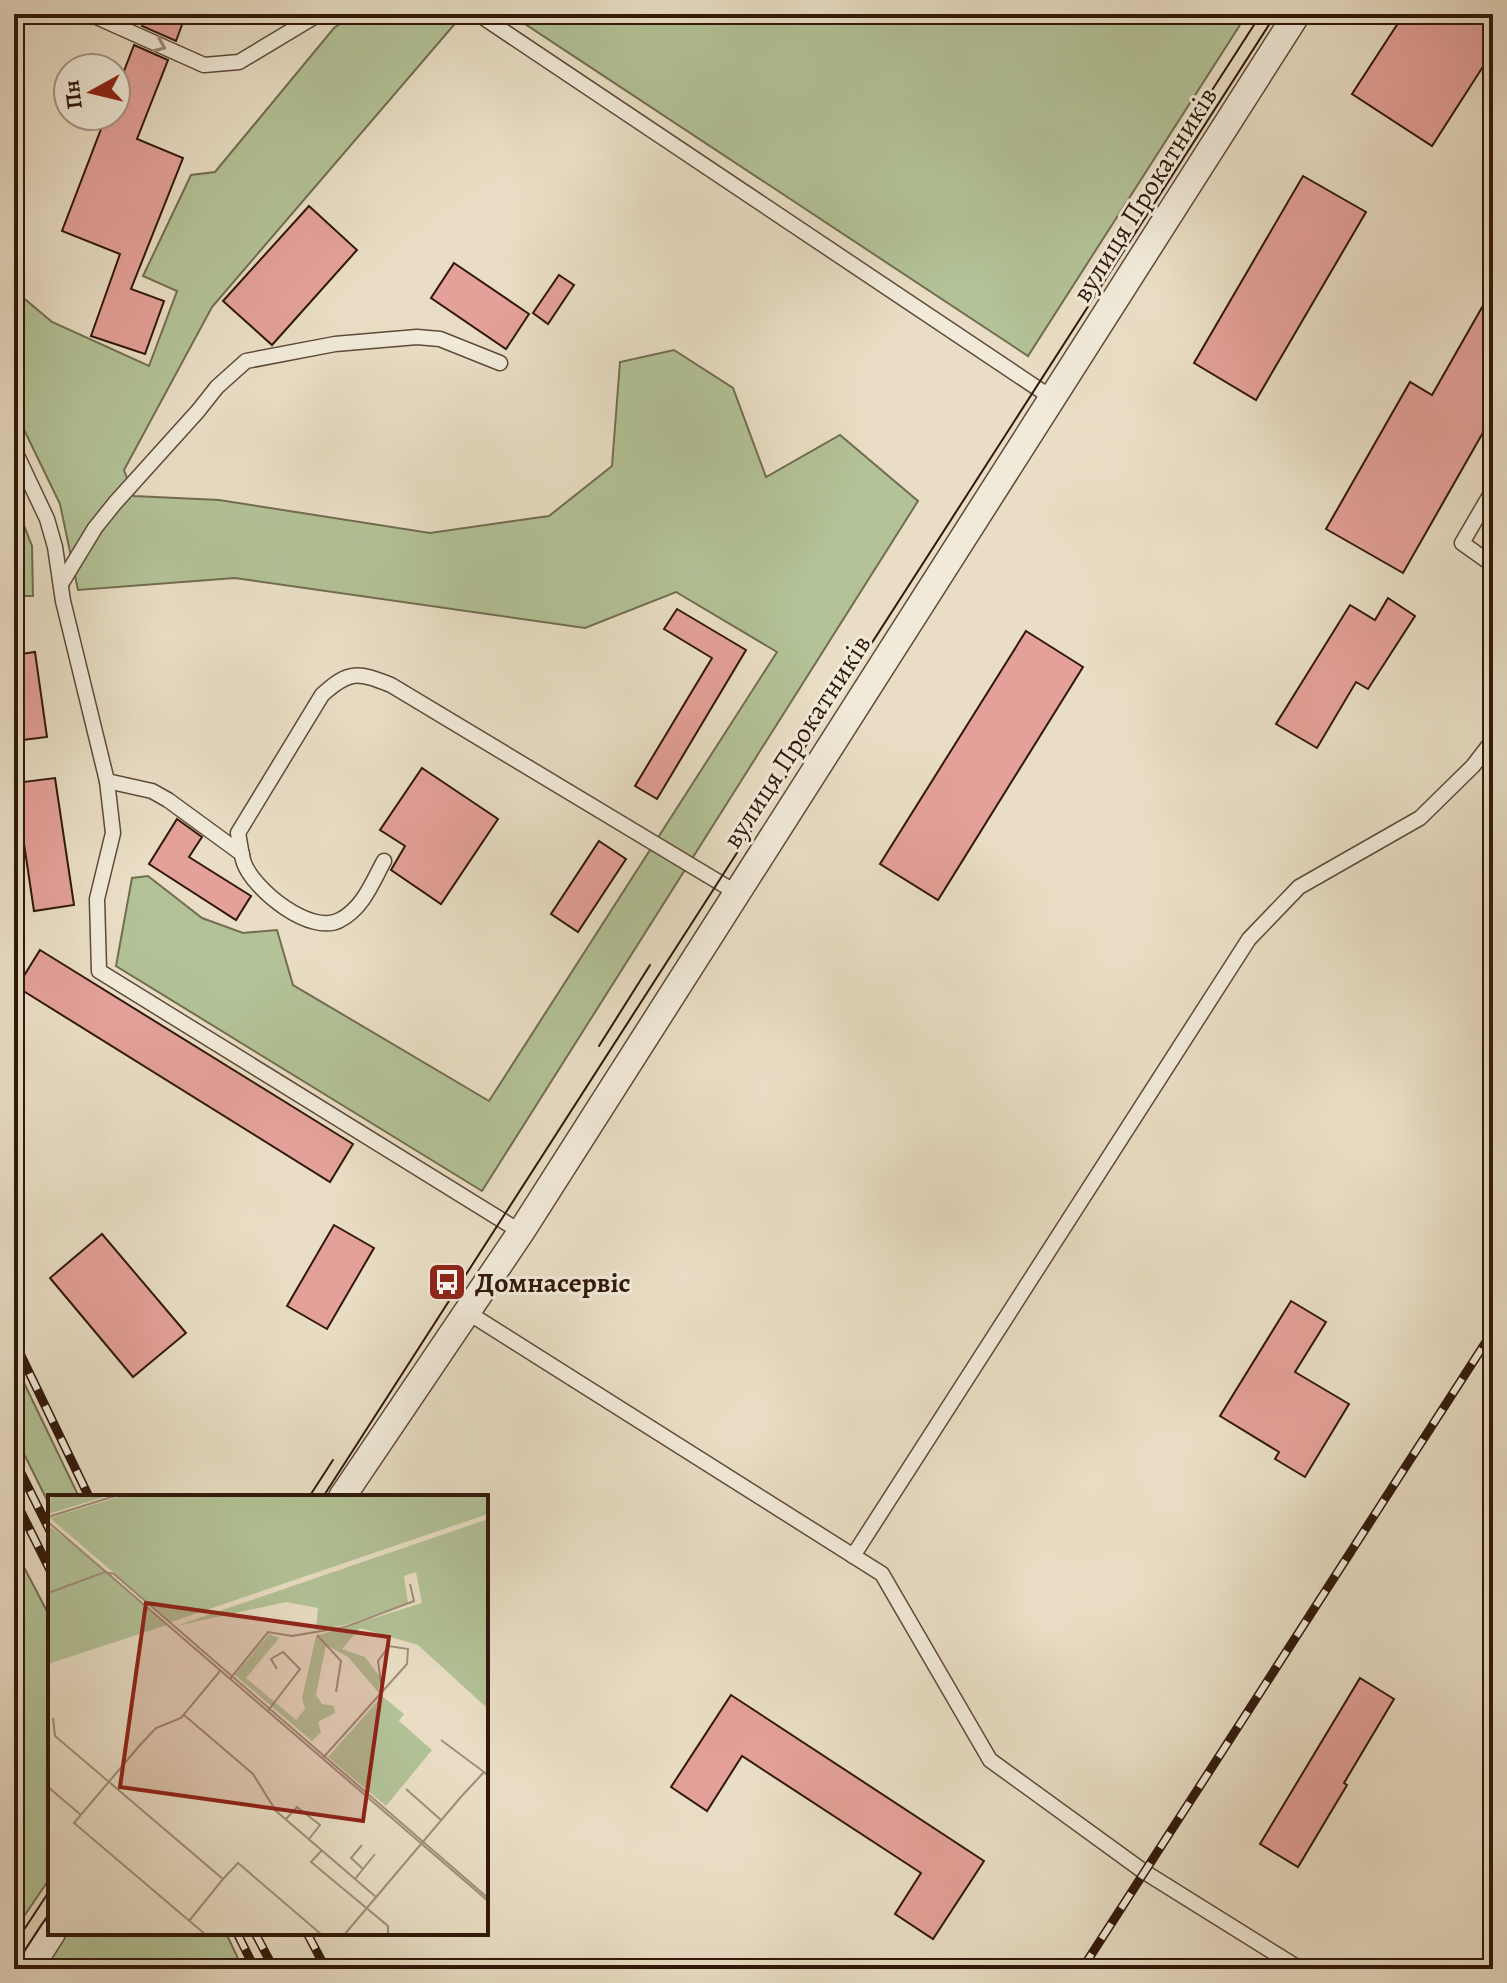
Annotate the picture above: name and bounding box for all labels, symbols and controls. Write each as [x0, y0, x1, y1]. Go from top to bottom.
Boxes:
one-way arrow [152, 37, 167, 53]
north arrow [52, 52, 132, 132]
text: Пн [56, 78, 90, 111]
street label: вулиця Прокатників [1063, 80, 1227, 310]
street label: вулиця Прокатників [714, 627, 880, 856]
bus stop icon: Домнасервіс [426, 1261, 468, 1303]
place label: Домнасервіс [475, 1264, 631, 1302]
inset map [48, 1495, 488, 1935]

